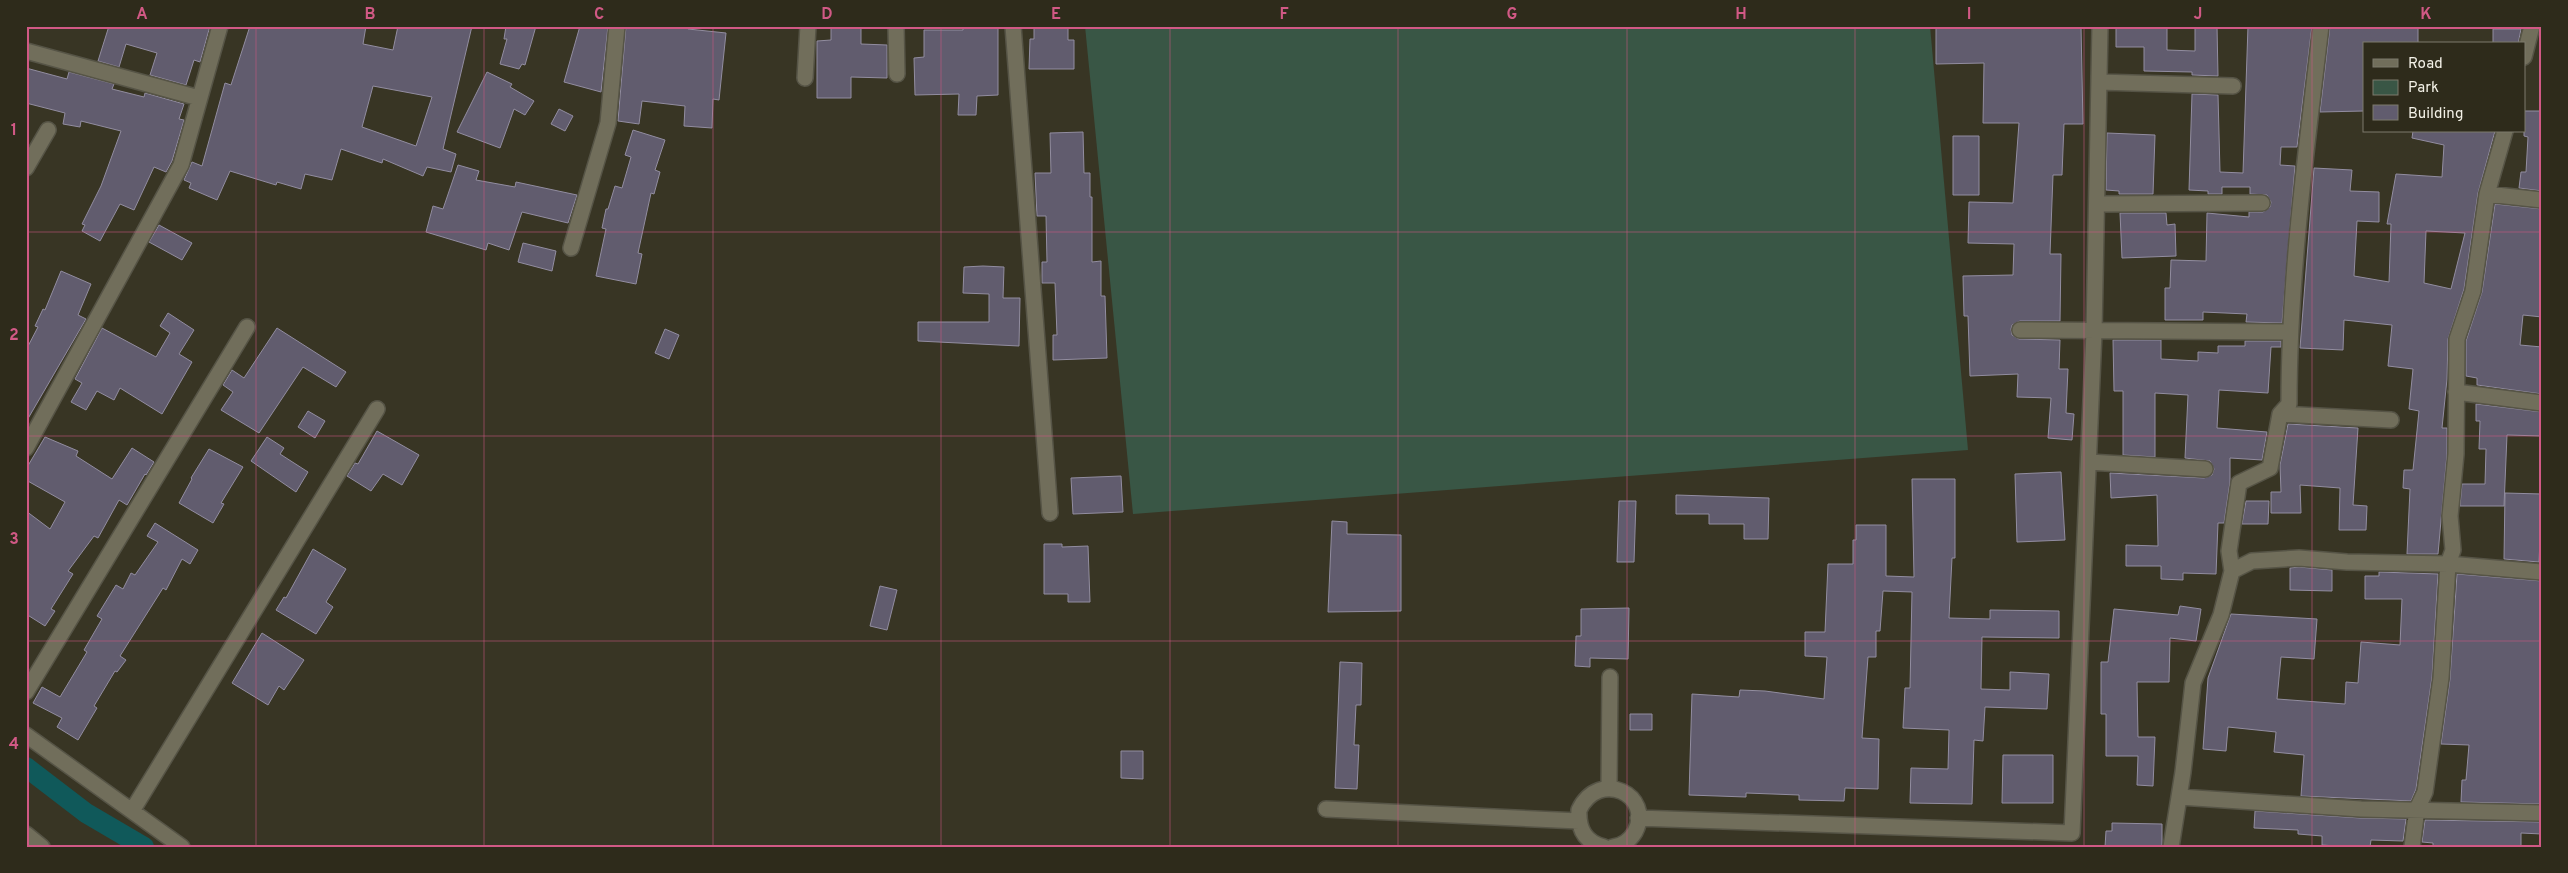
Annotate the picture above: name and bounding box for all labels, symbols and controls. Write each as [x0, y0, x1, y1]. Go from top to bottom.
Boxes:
text: A [136, 5, 148, 25]
text: B [364, 5, 376, 25]
text: C [594, 5, 604, 25]
text: D [821, 5, 833, 25]
text: E [1051, 5, 1061, 25]
text: F [1279, 5, 1289, 25]
text: G [1507, 5, 1517, 25]
text: H [1735, 5, 1747, 25]
text: I [1967, 5, 1971, 25]
text: J [2194, 5, 2202, 25]
text: K [2420, 5, 2432, 25]
legend [2363, 42, 2526, 132]
text: Road [2408, 55, 2443, 74]
text: Park [2408, 79, 2439, 98]
text: Building [2408, 105, 2463, 124]
text: 1 [11, 121, 17, 141]
text: 2 [9, 326, 19, 346]
text: 3 [9, 530, 19, 550]
text: 4 [9, 735, 19, 755]

